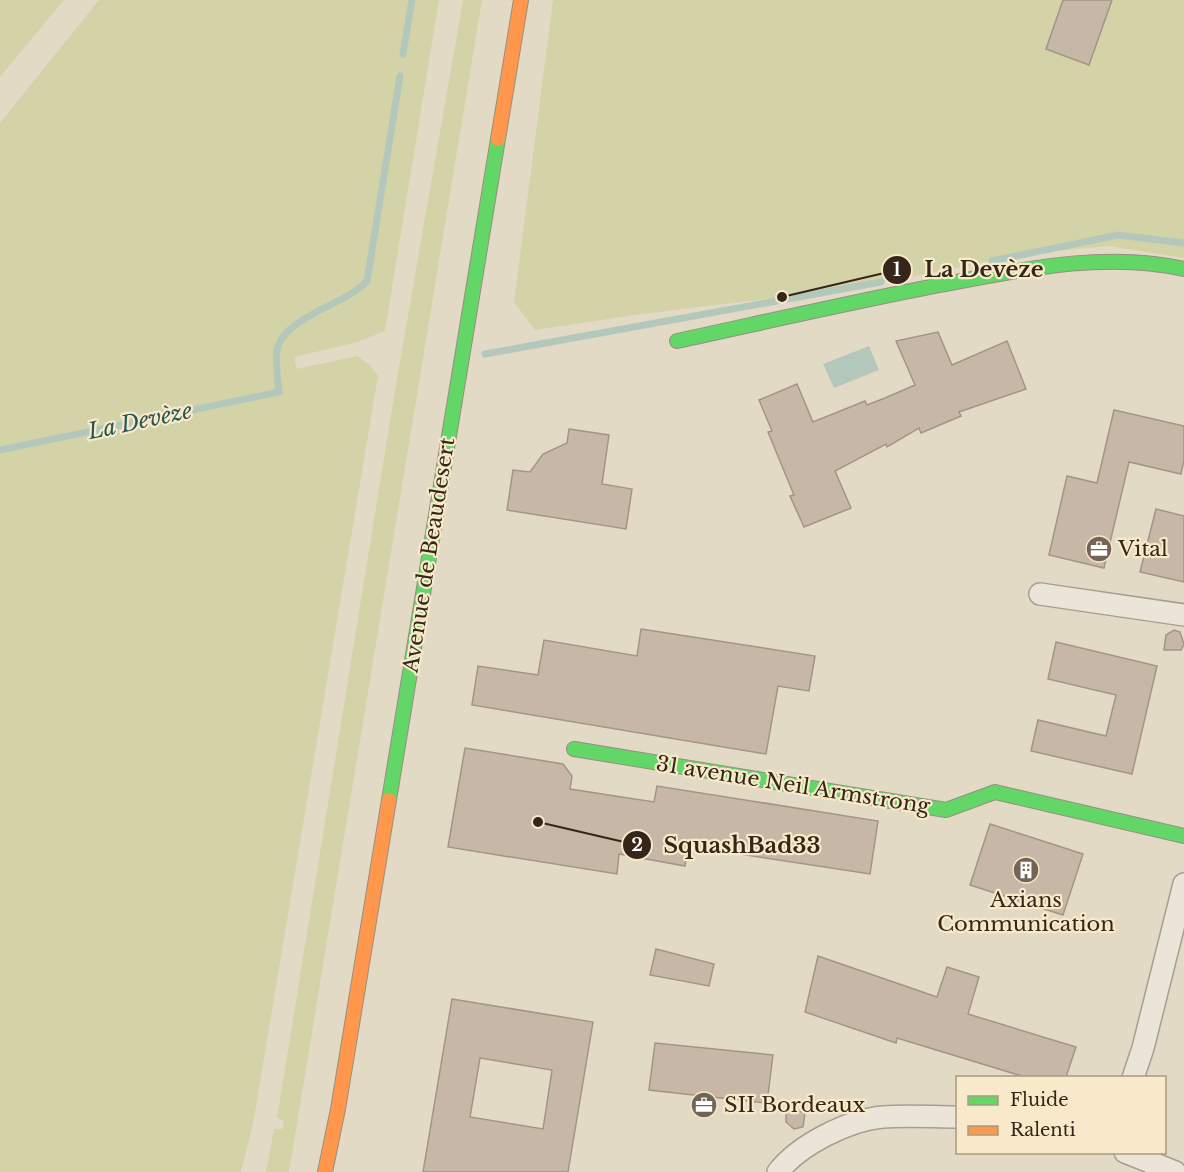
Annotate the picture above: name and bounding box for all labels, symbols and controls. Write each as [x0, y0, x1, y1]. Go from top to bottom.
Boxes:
callout: La Devèze [882, 250, 1055, 290]
text: La Devèze [924, 256, 1044, 283]
text: 1 [893, 259, 901, 281]
water label: La Devèze [84, 397, 195, 445]
street label: Avenue de Beaudesert [397, 435, 460, 675]
office icon: Vital [1084, 534, 1114, 564]
place label: Vital [1117, 536, 1168, 562]
street label: 31 avenue Neil Armstrong [654, 751, 932, 820]
callout: SquashBad33 [622, 825, 833, 865]
text: SquashBad33 [663, 832, 821, 859]
text: 2 [631, 834, 643, 856]
building icon: Axians Communication [1011, 855, 1041, 885]
place label: Axians Communication [937, 887, 1115, 937]
legend [956, 1076, 1166, 1154]
text: Fluide [1010, 1089, 1069, 1111]
office icon: SII Bordeaux [689, 1090, 719, 1120]
place label: SII Bordeaux [724, 1092, 866, 1118]
text: Ralenti [1010, 1119, 1076, 1141]

